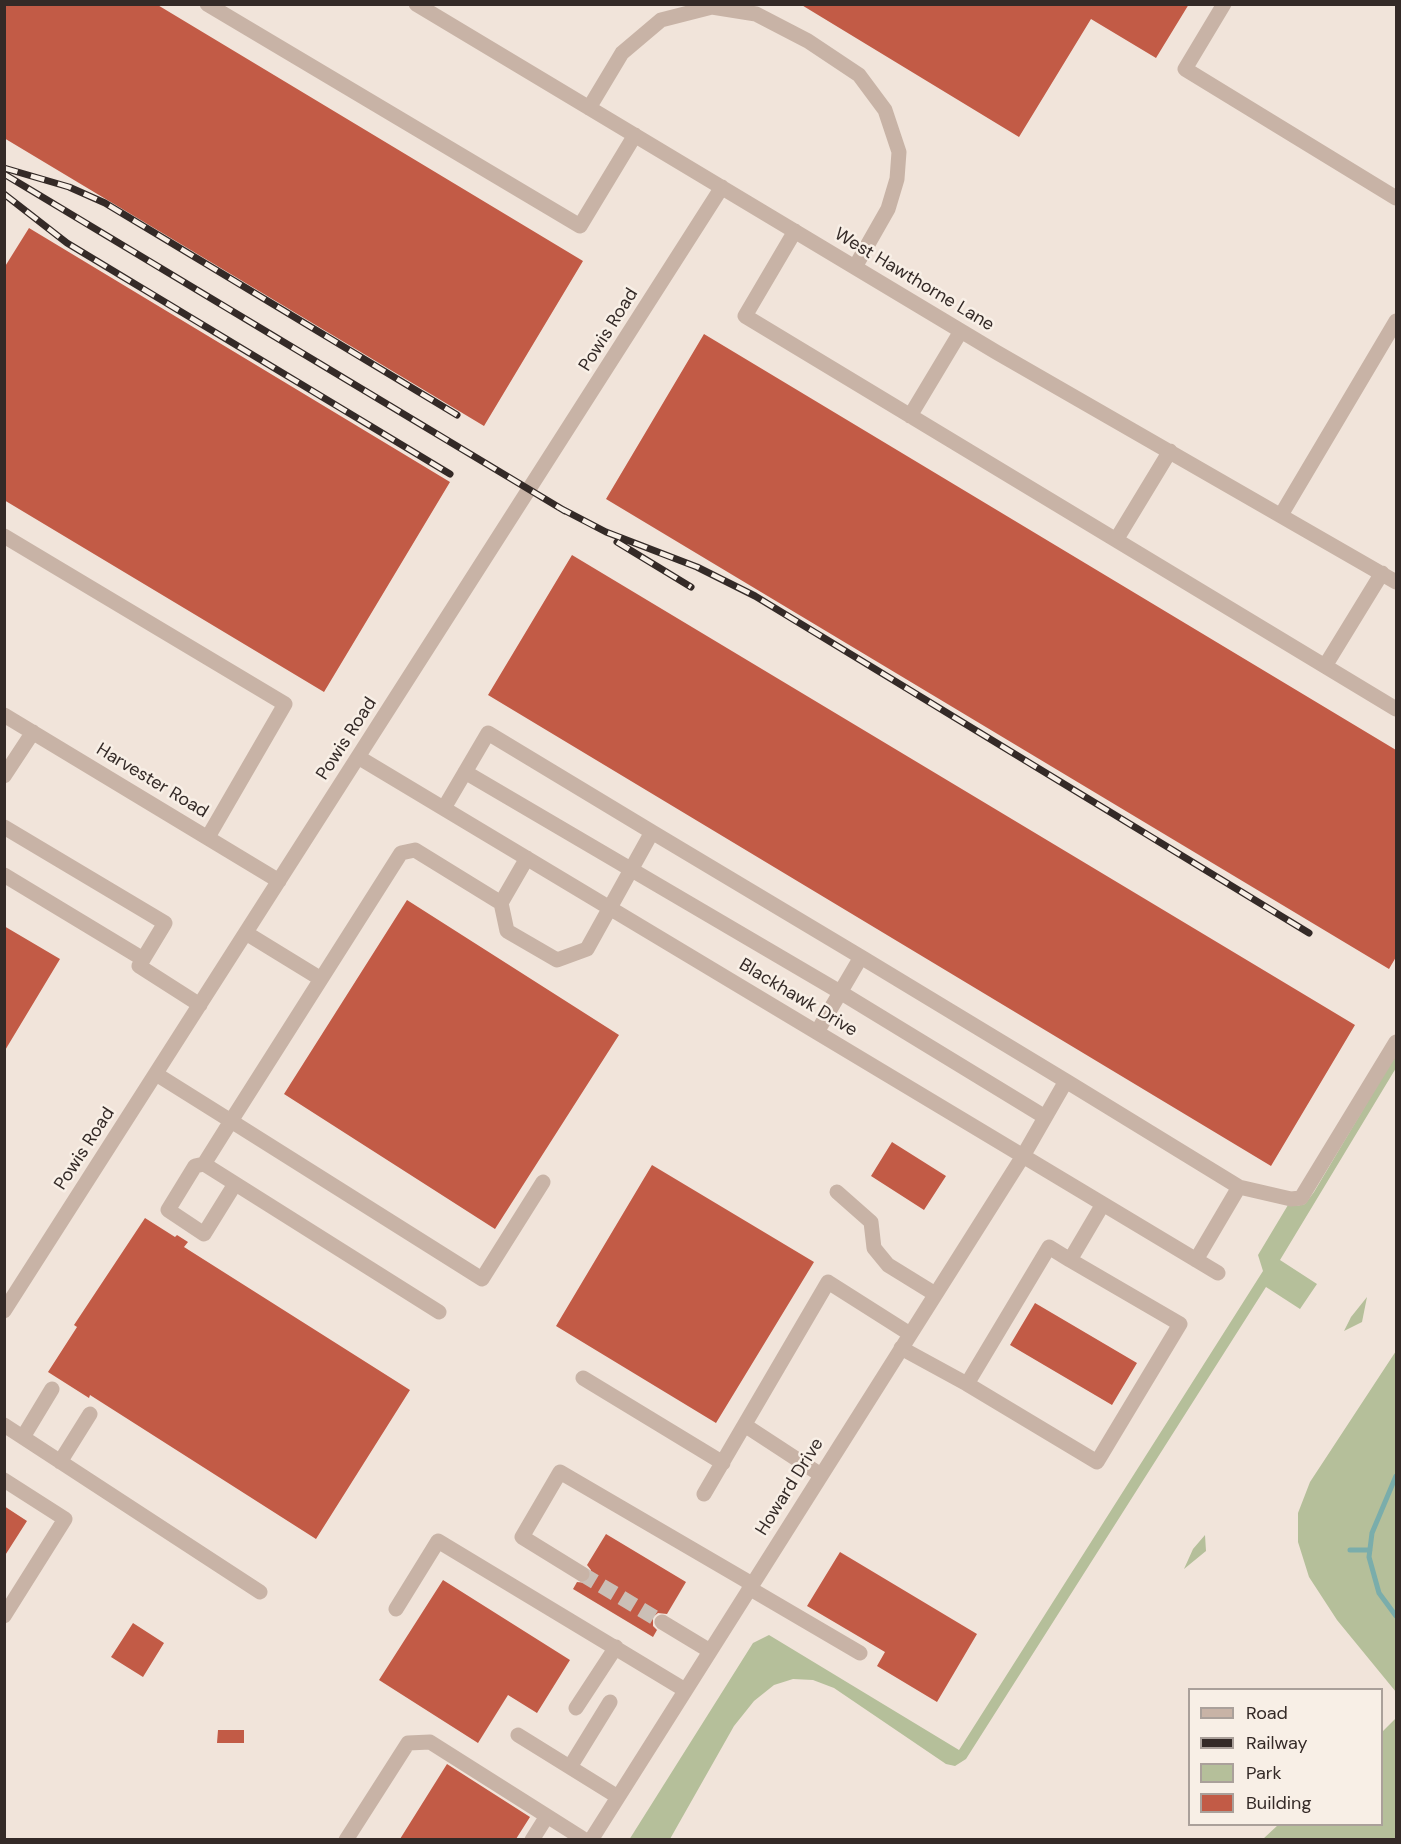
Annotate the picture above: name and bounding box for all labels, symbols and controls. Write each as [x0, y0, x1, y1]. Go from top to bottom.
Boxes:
street label: West Hawthorne Lane [830, 224, 998, 336]
street label: Powis Road [575, 284, 643, 376]
street label: Powis Road [312, 694, 382, 784]
street label: Harvester Road [92, 739, 212, 823]
street label: Blackhawk Drive [735, 954, 861, 1042]
street label: Powis Road [50, 1104, 120, 1194]
street label: Howard Drive [751, 1434, 829, 1540]
legend [1188, 1688, 1383, 1826]
text: Road [1246, 1701, 1288, 1725]
text: Railway [1246, 1731, 1308, 1755]
text: Park [1246, 1761, 1282, 1785]
text: Building [1246, 1791, 1311, 1815]

